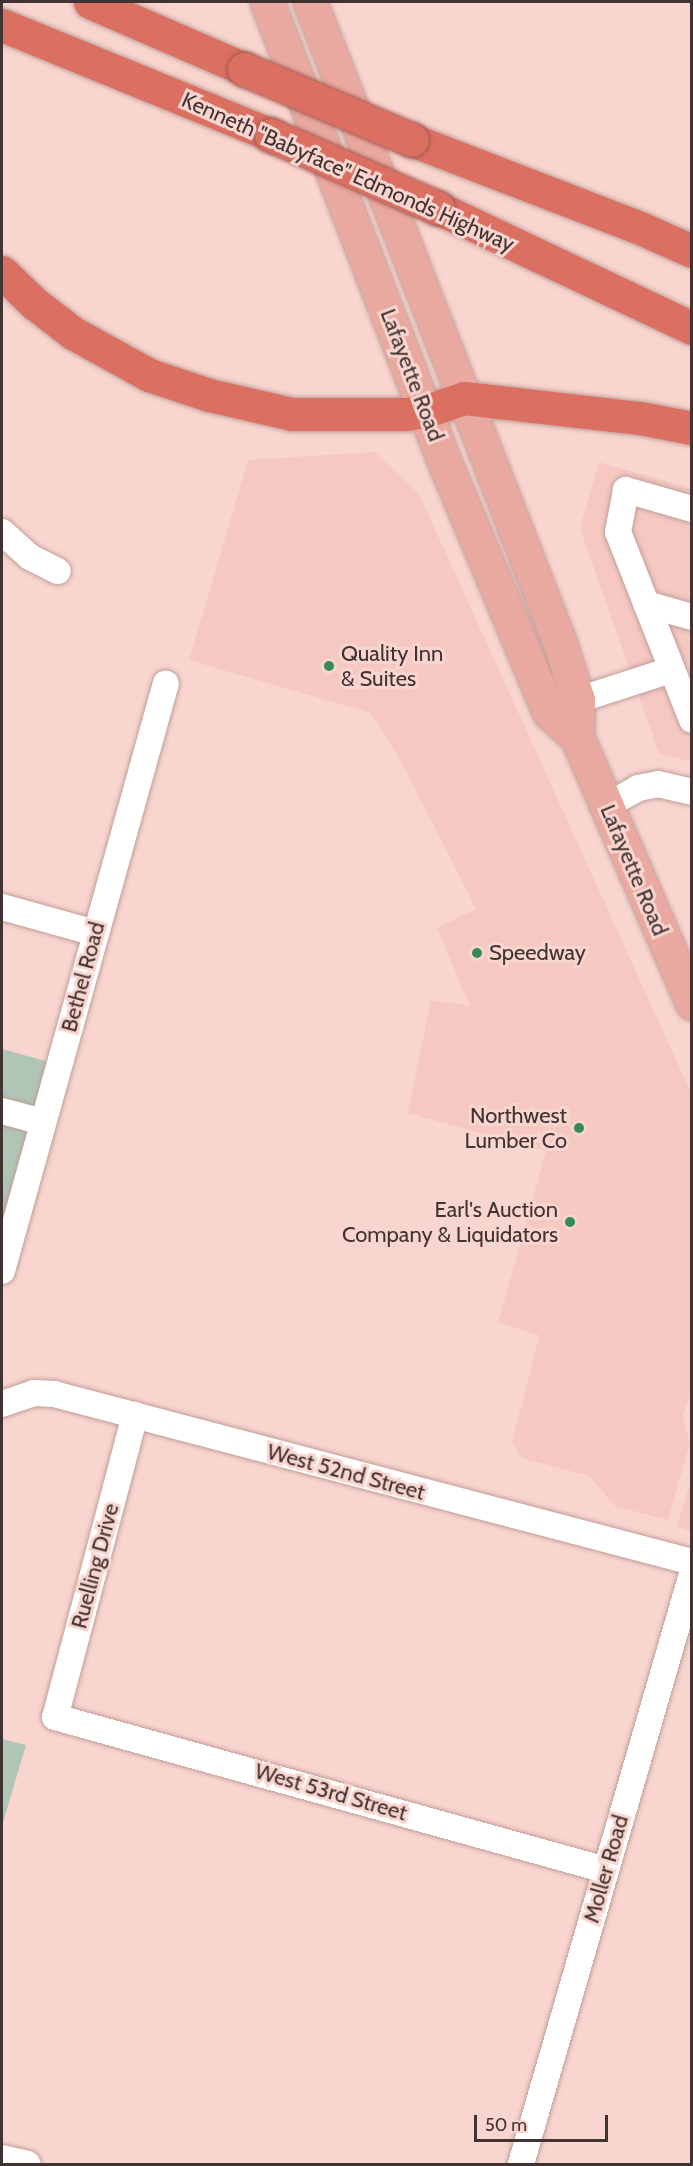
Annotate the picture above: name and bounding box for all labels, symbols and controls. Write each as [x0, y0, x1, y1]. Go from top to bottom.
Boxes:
street label: Kenneth "Babyface" Edmonds Highway [178, 86, 518, 258]
street label: Lafayette Road [375, 305, 449, 445]
place label: Quality Inn & Suites [341, 640, 443, 692]
marker: Quality Inn & Suites [322, 659, 336, 673]
street label: Lafayette Road [595, 801, 673, 939]
street label: Bethel Road [56, 919, 110, 1035]
place label: Speedway [489, 940, 586, 966]
marker: Speedway [470, 946, 484, 960]
place label: Northwest Lumber Co [465, 1102, 567, 1154]
marker: Northwest Lumber Co [572, 1121, 586, 1135]
place label: Earl's Auction Company & Liquidators [342, 1196, 558, 1248]
marker: Earl's Auction Company & Liquidators [563, 1215, 577, 1229]
street label: West 52nd Street [264, 1438, 428, 1506]
street label: Ruelling Drive [66, 1501, 124, 1631]
street label: West 53rd Street [252, 1758, 410, 1826]
street label: Moller Road [578, 1812, 634, 1926]
scale bar [477, 2103, 610, 2141]
text: 50 m [485, 2114, 527, 2136]

